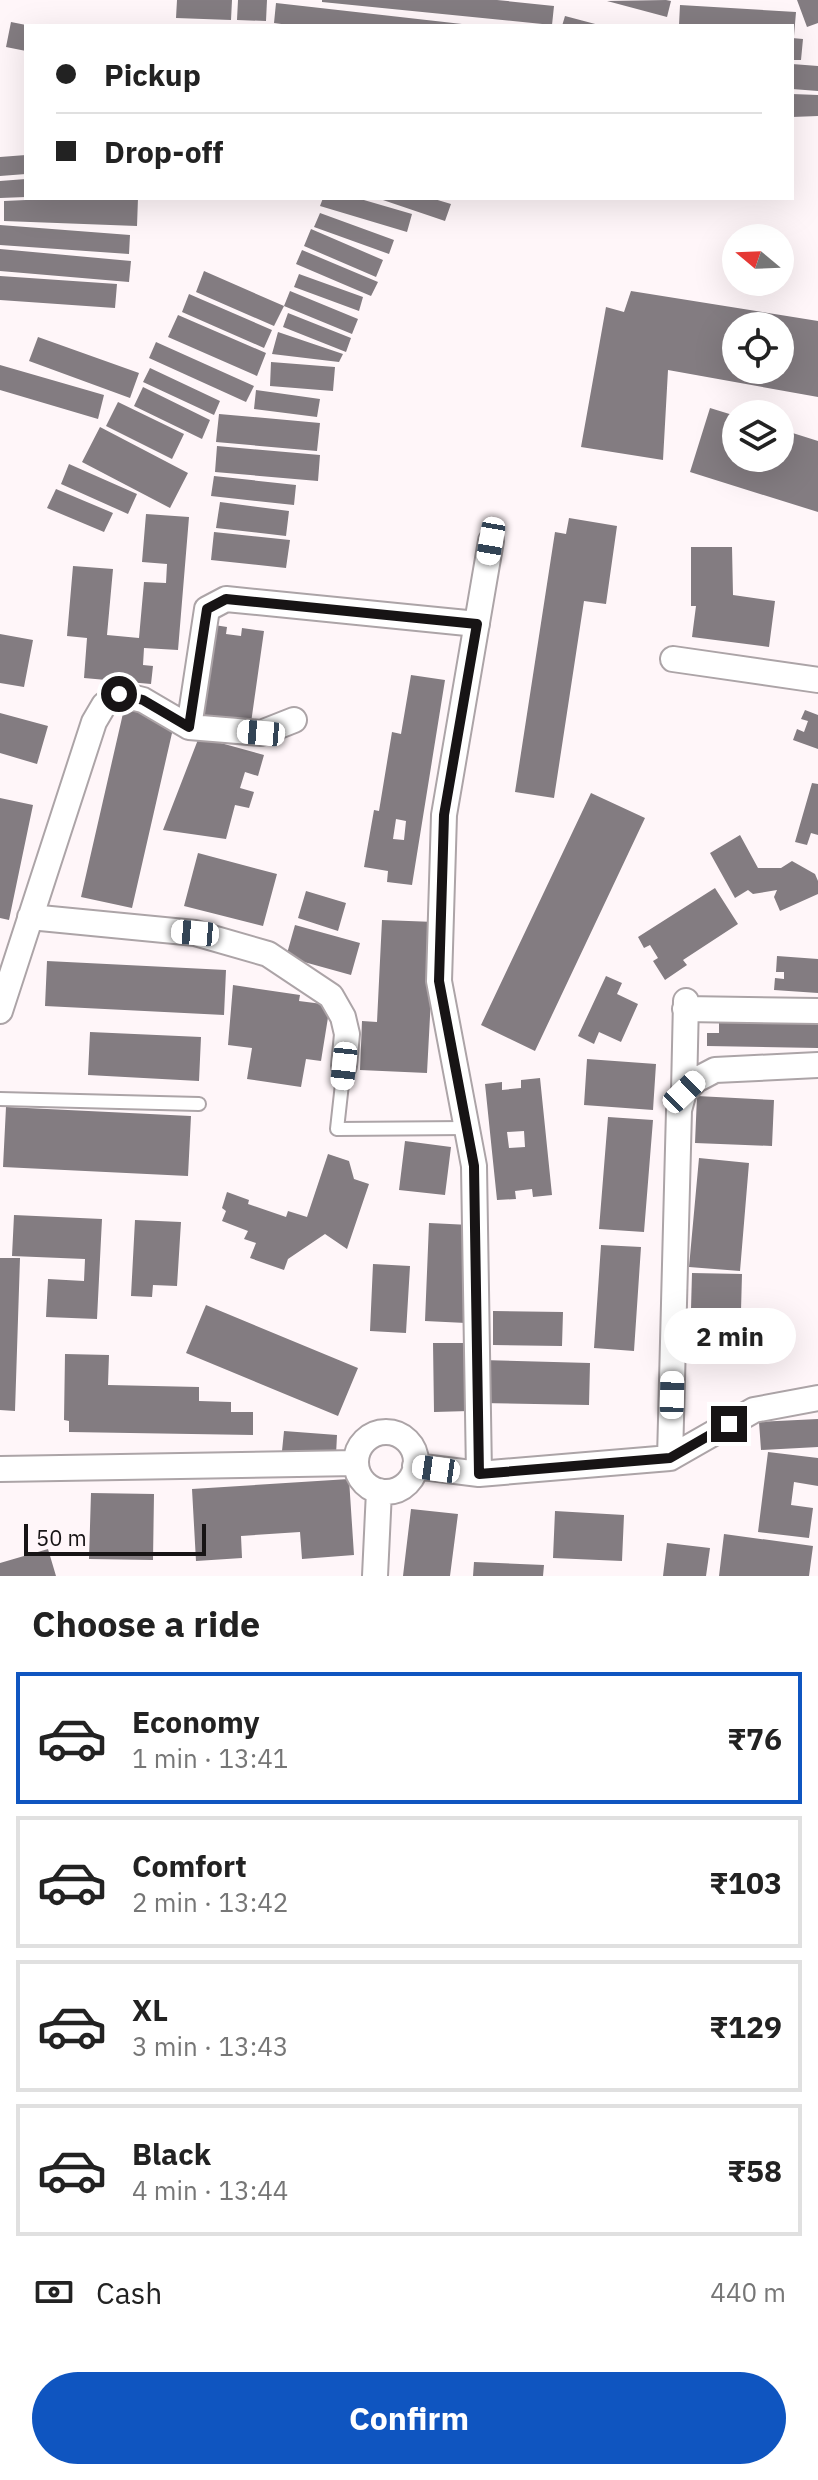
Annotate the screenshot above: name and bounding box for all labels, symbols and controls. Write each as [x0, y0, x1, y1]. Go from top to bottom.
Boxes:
text: Pickup [104, 55, 201, 94]
text: Drop-off [104, 132, 223, 171]
north arrow [722, 224, 794, 296]
map controls [722, 224, 794, 472]
button: locate [722, 312, 794, 384]
button: layers [722, 400, 794, 472]
car [475, 515, 507, 567]
route start [101, 676, 137, 712]
car [236, 719, 286, 747]
car [170, 919, 220, 947]
car [330, 1041, 358, 1091]
car [658, 1067, 710, 1117]
callout: 2 min [663, 1308, 795, 1364]
text: 2 min [696, 1319, 764, 1353]
car [660, 1371, 684, 1419]
route end [711, 1406, 747, 1442]
car [411, 1454, 461, 1484]
scale bar [24, 1520, 206, 1556]
text: 50 m [36, 1523, 87, 1552]
text: Choose a ride [32, 1600, 260, 1647]
icon: car [36, 1702, 108, 1774]
text: Economy [132, 1702, 260, 1741]
text: ₹76 [727, 1719, 782, 1758]
text: 1 min · 13:41 [132, 1741, 288, 1775]
icon: car [36, 1846, 108, 1918]
text: Comfort [132, 1846, 247, 1885]
text: ₹103 [709, 1863, 782, 1902]
text: 2 min · 13:42 [132, 1885, 288, 1919]
icon: car [36, 1990, 108, 2062]
text: XL [132, 1990, 168, 2029]
text: ₹129 [709, 2007, 782, 2046]
text: 3 min · 13:43 [132, 2029, 288, 2063]
icon: car [36, 2134, 108, 2206]
text: Black [132, 2134, 211, 2173]
text: ₹58 [727, 2151, 782, 2190]
text: 4 min · 13:44 [132, 2173, 288, 2207]
icon: cash [32, 2270, 76, 2314]
text: Cash [96, 2273, 162, 2312]
text: 440 m [710, 2275, 786, 2309]
button: Confirm [32, 2372, 786, 2464]

